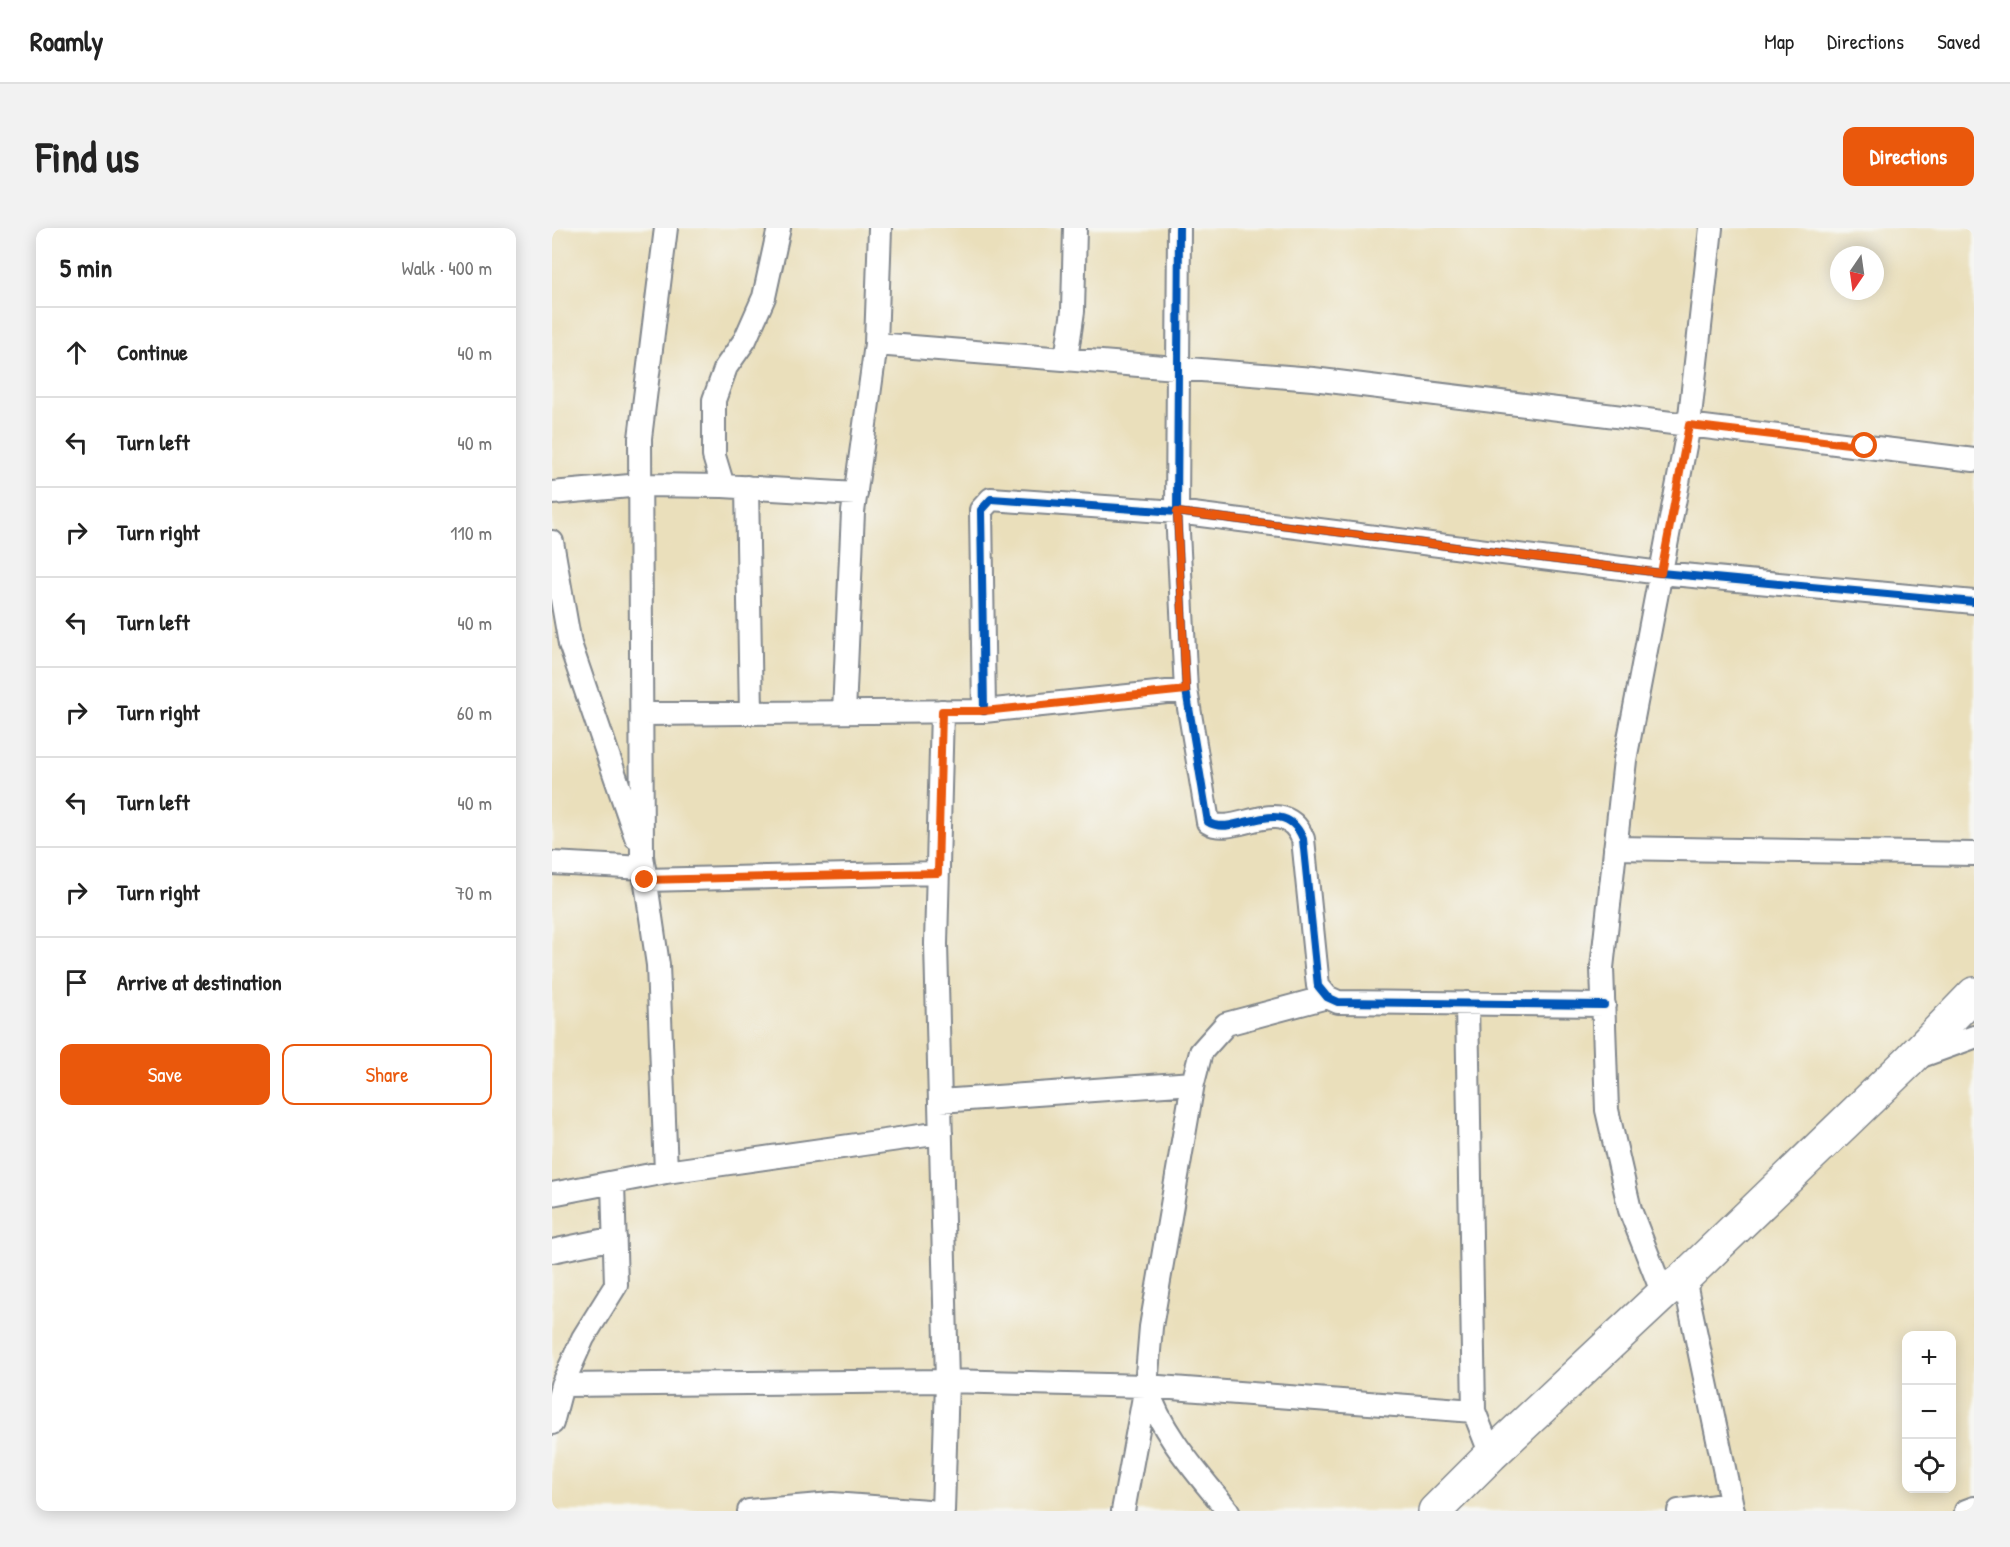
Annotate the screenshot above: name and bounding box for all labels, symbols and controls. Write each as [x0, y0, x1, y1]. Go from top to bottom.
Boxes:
text: Roamly [30, 22, 103, 60]
text: Map [1764, 27, 1794, 56]
text: Directions [1827, 27, 1904, 56]
text: Saved [1937, 27, 1980, 56]
button: Directions [1843, 127, 1974, 186]
text: Find us [36, 128, 139, 185]
north arrow [1830, 246, 1884, 300]
text: 5 min [60, 250, 112, 285]
text: Walk · 400 m [401, 254, 492, 281]
icon: ahead [60, 336, 93, 369]
text: Continue [117, 337, 188, 367]
text: 40 m [457, 339, 492, 366]
icon: left [60, 426, 93, 459]
text: Turn left [117, 427, 190, 457]
text: 40 m [457, 429, 492, 456]
route start [1851, 432, 1877, 458]
icon: right [60, 516, 93, 549]
text: Turn right [117, 517, 200, 547]
text: 110 m [450, 519, 492, 546]
icon: left [60, 606, 93, 639]
text: Turn left [117, 607, 190, 637]
text: 40 m [457, 609, 492, 636]
icon: right [60, 696, 93, 729]
text: Turn right [117, 697, 200, 727]
text: 60 m [457, 699, 492, 726]
icon: left [60, 786, 93, 819]
text: Turn left [117, 787, 190, 817]
text: 40 m [457, 789, 492, 816]
route end [631, 866, 657, 892]
icon: right [60, 876, 93, 909]
text: Turn right [117, 877, 200, 907]
text: 70 m [455, 879, 492, 906]
icon: arrive [60, 966, 93, 999]
text: Arrive at destination [117, 967, 282, 997]
button: Save [60, 1044, 270, 1105]
button: Share [282, 1044, 492, 1105]
map controls [1902, 1331, 1956, 1493]
button: + [1902, 1331, 1956, 1385]
button: − [1902, 1385, 1956, 1439]
button: locate [1902, 1439, 1956, 1493]

